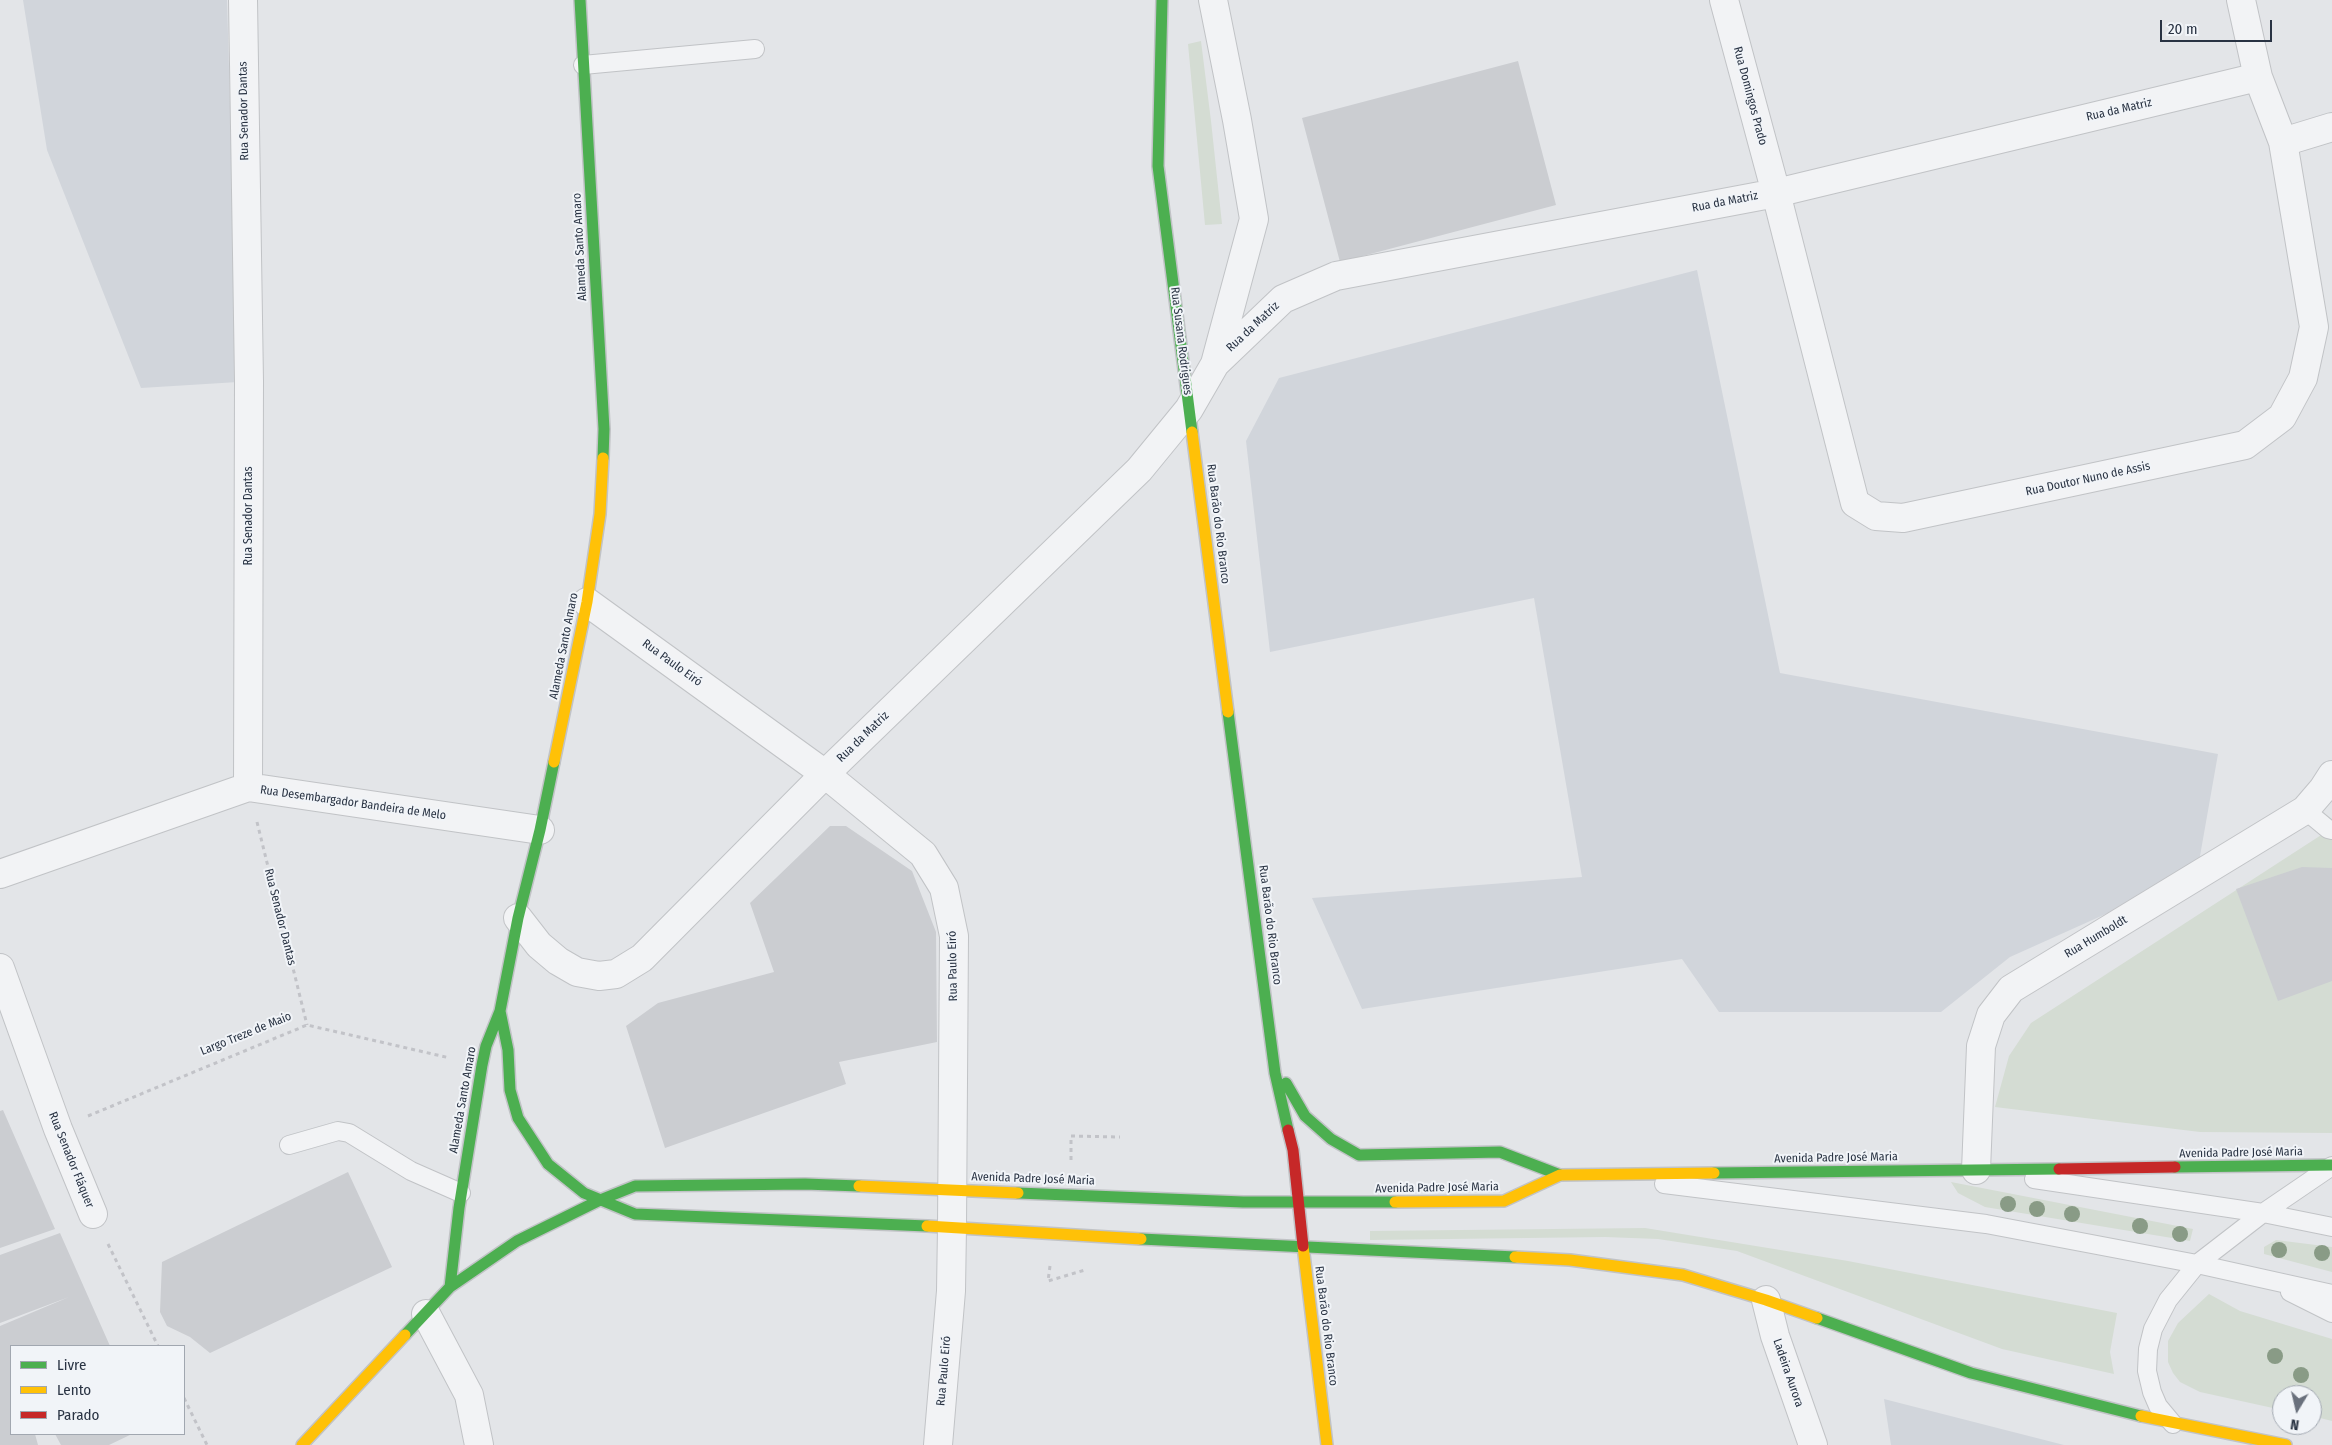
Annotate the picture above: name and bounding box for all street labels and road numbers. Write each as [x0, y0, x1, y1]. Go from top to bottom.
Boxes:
street label: Rua Domingos Prado [1730, 45, 1770, 147]
street label: Rua Senador Dantas [236, 61, 252, 161]
street label: Rua da Matriz [2085, 95, 2153, 125]
street label: Rua da Matriz [1691, 189, 1759, 215]
street label: Alameda Santo Amaro [570, 193, 590, 301]
street label: Rua Susana Rodrigues [1167, 286, 1195, 396]
street label: Rua da Matriz [1224, 299, 1282, 355]
street label: Rua Doutor Nuno de Assis [2024, 459, 2152, 499]
street label: Rua Barão do Rio Branco [1203, 463, 1233, 585]
street label: Rua Senador Dantas [242, 466, 256, 566]
street label: Alameda Santo Amaro [547, 592, 581, 700]
street label: Rua Paulo Eiró [639, 636, 705, 690]
street label: Rua da Matriz [834, 709, 892, 765]
street label: Rua Desembargador Bandeira de Melo [259, 783, 447, 823]
street label: Rua Barão do Rio Branco [1255, 864, 1285, 986]
street label: Rua Senador Dantas [261, 867, 299, 967]
street label: Rua Humboldt [2062, 913, 2130, 961]
street label: Rua Paulo Eiró [945, 931, 961, 1001]
street label: Largo Treze de Maio [198, 1009, 294, 1059]
street label: Alameda Santo Amaro [447, 1045, 479, 1155]
street label: Rua Senador Fláquer [45, 1110, 97, 1210]
street label: Avenida Padre José Maria [2179, 1145, 2303, 1161]
street label: Avenida Padre José Maria [1774, 1150, 1898, 1166]
street label: Avenida Padre José Maria [971, 1170, 1095, 1188]
street label: Avenida Padre José Maria [1375, 1180, 1499, 1196]
street label: Rua Barão do Rio Branco [1311, 1265, 1341, 1387]
street label: Rua Paulo Eiró [934, 1335, 954, 1407]
street label: Ladeira Aurora [1770, 1337, 1806, 1409]

